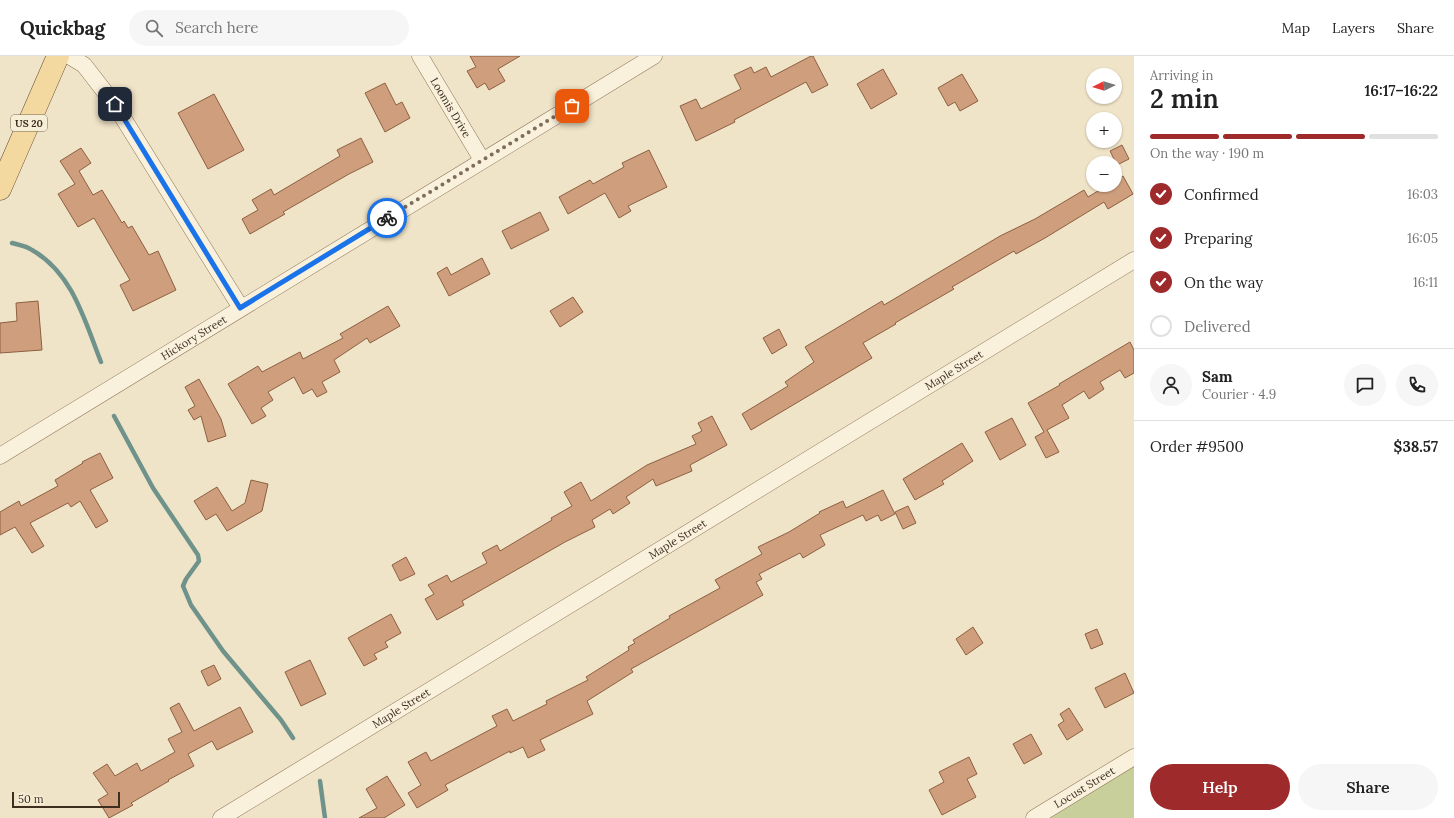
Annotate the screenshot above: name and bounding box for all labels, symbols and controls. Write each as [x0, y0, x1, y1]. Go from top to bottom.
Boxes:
search box [129, 10, 409, 46]
text: Quickbag [20, 16, 105, 40]
icon: search [143, 17, 165, 39]
text: Search here [175, 18, 258, 37]
text: Map [1282, 19, 1310, 37]
text: Layers [1332, 19, 1375, 37]
text: Share [1397, 19, 1434, 37]
text: Arriving in [1150, 67, 1213, 84]
north arrow [1086, 68, 1122, 104]
map controls [1086, 68, 1122, 192]
street label: Loomis Drive [427, 75, 474, 140]
text: 16:17–16:22 [1364, 81, 1438, 100]
text: 2 min [1150, 82, 1219, 115]
pin [98, 87, 132, 121]
pin [555, 89, 589, 123]
icon: home [104, 93, 126, 115]
icon: bag [561, 95, 583, 117]
button: + [1086, 112, 1122, 148]
road number: US 20 [11, 115, 47, 131]
text: On the way · 190 m [1150, 145, 1264, 162]
button: − [1086, 156, 1122, 192]
icon: check [1150, 183, 1172, 205]
text: Confirmed [1184, 185, 1259, 204]
text: 16:03 [1407, 186, 1438, 203]
courier [367, 198, 407, 238]
icon: bike [376, 207, 398, 229]
icon: check [1150, 227, 1172, 249]
text: Preparing [1184, 229, 1252, 248]
text: 16:05 [1407, 230, 1438, 247]
icon: check [1150, 271, 1172, 293]
text: On the way [1184, 273, 1263, 292]
text: 16:11 [1413, 274, 1438, 291]
street label: Hickory Street [158, 312, 230, 363]
text: Delivered [1184, 317, 1251, 336]
street label: Maple Street [922, 347, 986, 393]
button: person [1150, 364, 1192, 406]
button: chat [1344, 364, 1386, 406]
button: phone [1396, 364, 1438, 406]
text: Sam [1202, 367, 1233, 386]
text: Courier · 4.9 [1202, 386, 1276, 403]
text: Order #9500 [1150, 437, 1244, 456]
text: $38.57 [1394, 437, 1438, 456]
street label: Maple Street [646, 516, 710, 562]
street label: Maple Street [369, 685, 433, 731]
street label: Locust Street [1051, 763, 1118, 811]
button: Help [1150, 764, 1290, 810]
button: Share [1298, 764, 1438, 810]
scale bar [12, 790, 120, 809]
text: 50 m [18, 792, 44, 806]

